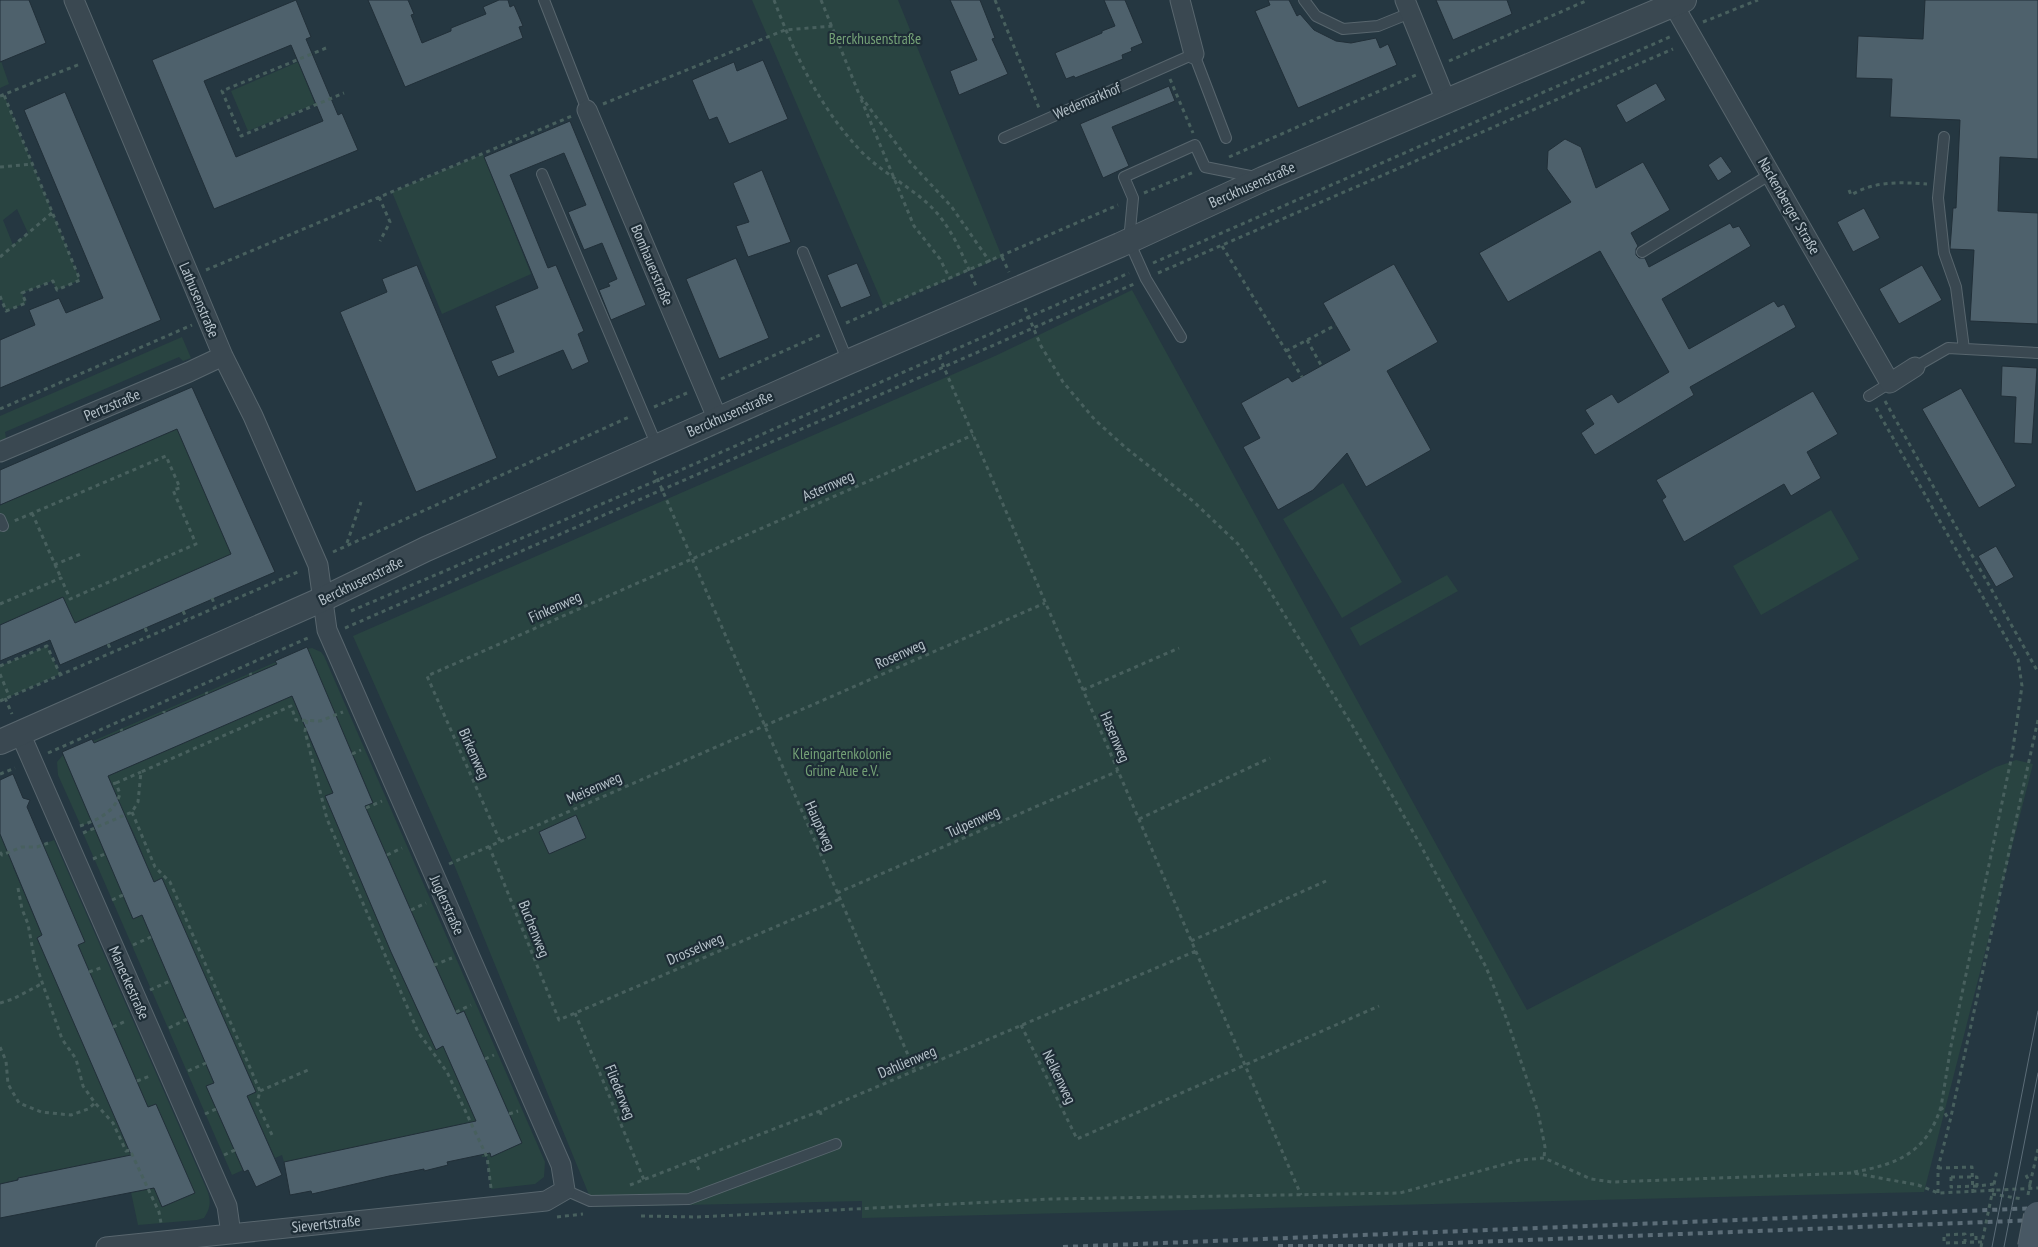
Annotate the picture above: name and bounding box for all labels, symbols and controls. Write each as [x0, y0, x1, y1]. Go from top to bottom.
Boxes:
park label: Berckhusenstraße [829, 29, 921, 48]
street label: Wedemarkhof [1050, 77, 1124, 123]
street label: Nackenberger Straße [1754, 154, 1825, 258]
street label: Berckhusenstraße [1206, 157, 1298, 212]
street label: Bomhauerstraße [627, 222, 678, 308]
street label: Lathusenstraße [175, 259, 224, 340]
street label: Pertzstraße [81, 384, 143, 425]
street label: Berckhusenstraße [684, 386, 776, 441]
street label: Asternweg [799, 466, 856, 505]
street label: Berckhusenstraße [315, 552, 406, 609]
street label: Finkenweg [525, 587, 584, 627]
street label: Rosenweg [872, 634, 928, 673]
street label: Hasenweg [1096, 709, 1135, 765]
street label: Birkenweg [455, 725, 494, 782]
park label: Kleingartenkolonie Grüne Aue e.V. [793, 744, 891, 780]
street label: Meisenweg [563, 767, 624, 808]
street label: Hauptweg [801, 798, 840, 854]
street label: Tulpenweg [943, 801, 1002, 842]
street label: Juglerstraße [426, 871, 469, 938]
street label: Buchenweg [514, 898, 554, 960]
street label: Drosselweg [664, 928, 726, 969]
street label: Maneckestraße [105, 943, 154, 1022]
street label: Dahlienweg [875, 1041, 939, 1082]
street label: Nelkenweg [1038, 1047, 1081, 1107]
street label: Fliederweg [601, 1062, 640, 1122]
street label: Sievertstraße [291, 1210, 361, 1237]

